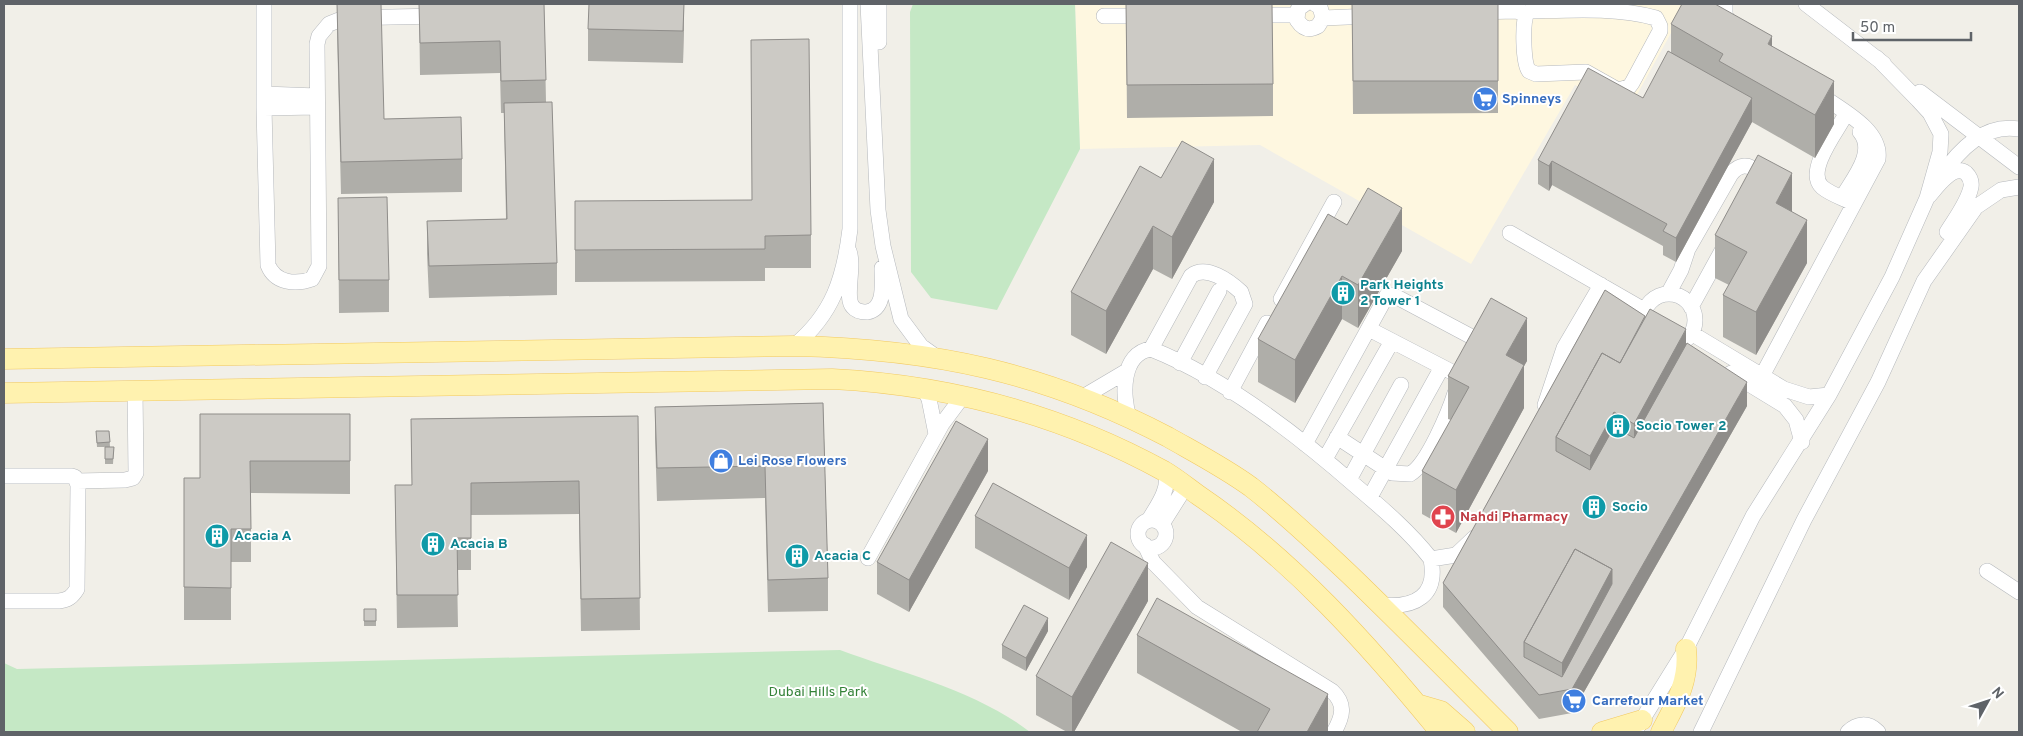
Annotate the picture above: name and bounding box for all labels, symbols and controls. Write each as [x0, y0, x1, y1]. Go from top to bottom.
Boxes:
scale bar [1853, 10, 1970, 42]
text: 50 m [1860, 19, 1895, 38]
supermarket icon: Spinneys [1472, 86, 1498, 112]
place label: Spinneys [1502, 91, 1562, 108]
place label: Park Heights 2 Tower 1 [1360, 277, 1444, 310]
building icon: Park Heights 2 Tower 1 [1330, 280, 1356, 306]
building icon: Socio Tower 2 [1605, 413, 1631, 439]
place label: Socio Tower 2 [1636, 418, 1727, 435]
shop icon: Lei Rose Flowers [708, 448, 734, 474]
place label: Lei Rose Flowers [738, 453, 847, 470]
building icon: Socio [1581, 494, 1607, 520]
place label: Socio [1612, 499, 1648, 516]
pharmacy icon: Nahdi Pharmacy [1430, 504, 1456, 530]
place label: Nahdi Pharmacy [1460, 509, 1568, 526]
building icon: Acacia A [204, 523, 230, 549]
place label: Acacia A [234, 528, 292, 545]
building icon: Acacia B [420, 531, 446, 557]
place label: Acacia B [450, 536, 508, 553]
building icon: Acacia C [784, 543, 810, 569]
place label: Acacia C [814, 548, 871, 565]
north arrow [1963, 676, 2013, 726]
park label: Dubai Hills Park [768, 684, 868, 701]
text: N [1987, 684, 2007, 703]
supermarket icon: Carrefour Market [1561, 688, 1587, 714]
place label: Carrefour Market [1592, 693, 1704, 710]

